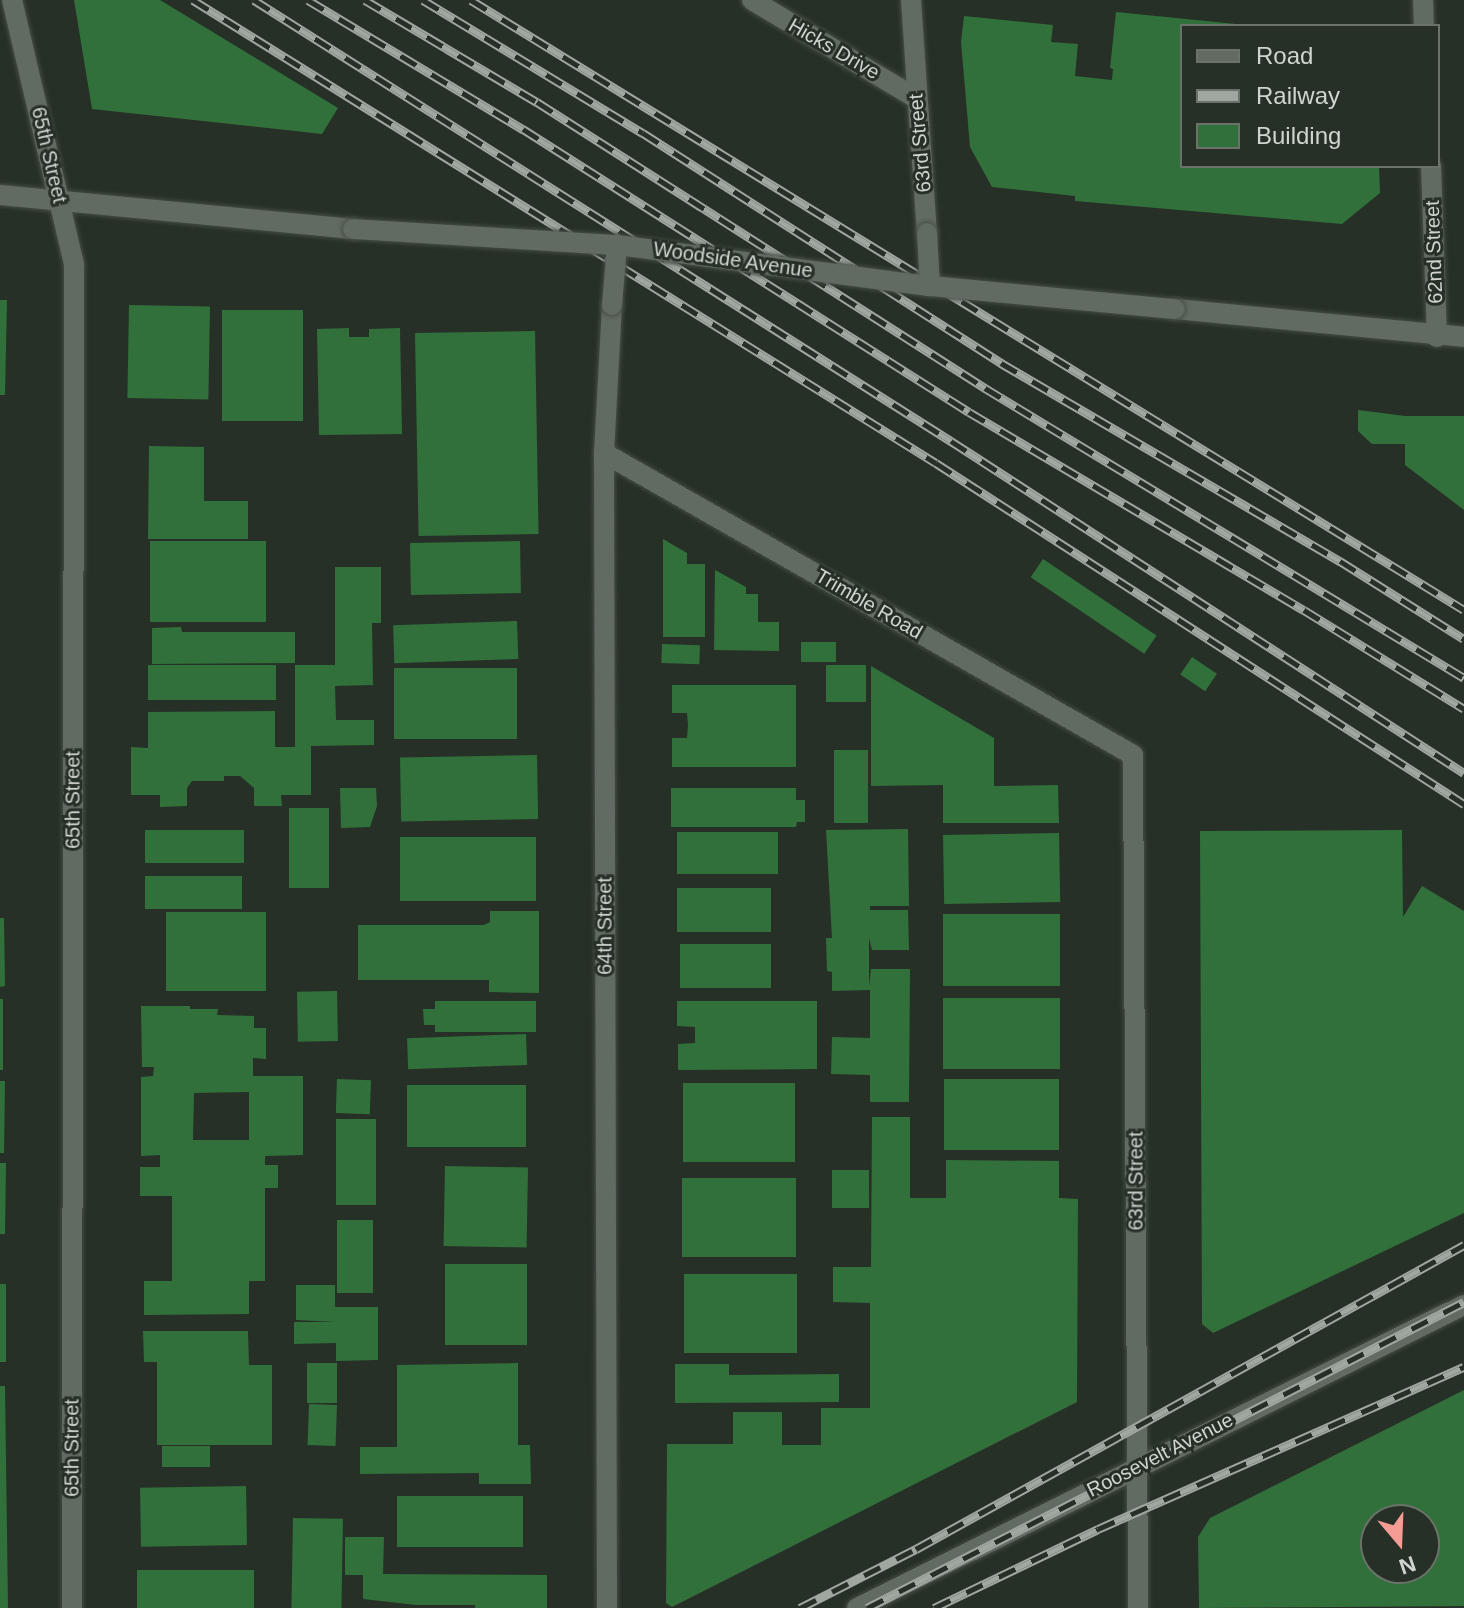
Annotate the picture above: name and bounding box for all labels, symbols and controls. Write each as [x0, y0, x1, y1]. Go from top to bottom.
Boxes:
street label: Hicks Drive [784, 13, 884, 85]
legend [1180, 24, 1440, 168]
text: Road [1256, 42, 1313, 69]
text: Railway [1256, 82, 1340, 109]
street label: 63rd Street [904, 93, 936, 193]
street label: 65th Street [26, 105, 72, 205]
text: Building [1256, 122, 1341, 149]
street label: 62nd Street [1420, 200, 1448, 304]
street label: Woodside Avenue [651, 237, 815, 283]
street label: Trimble Road [811, 564, 927, 644]
street label: 65th Street [61, 751, 85, 849]
street label: 64th Street [593, 877, 617, 975]
street label: 63rd Street [1124, 1132, 1148, 1230]
street label: 65th Street [60, 1399, 84, 1497]
street label: Roosevelt Avenue [1082, 1408, 1238, 1502]
north arrow [1360, 1504, 1440, 1584]
text: N [1396, 1551, 1419, 1580]

